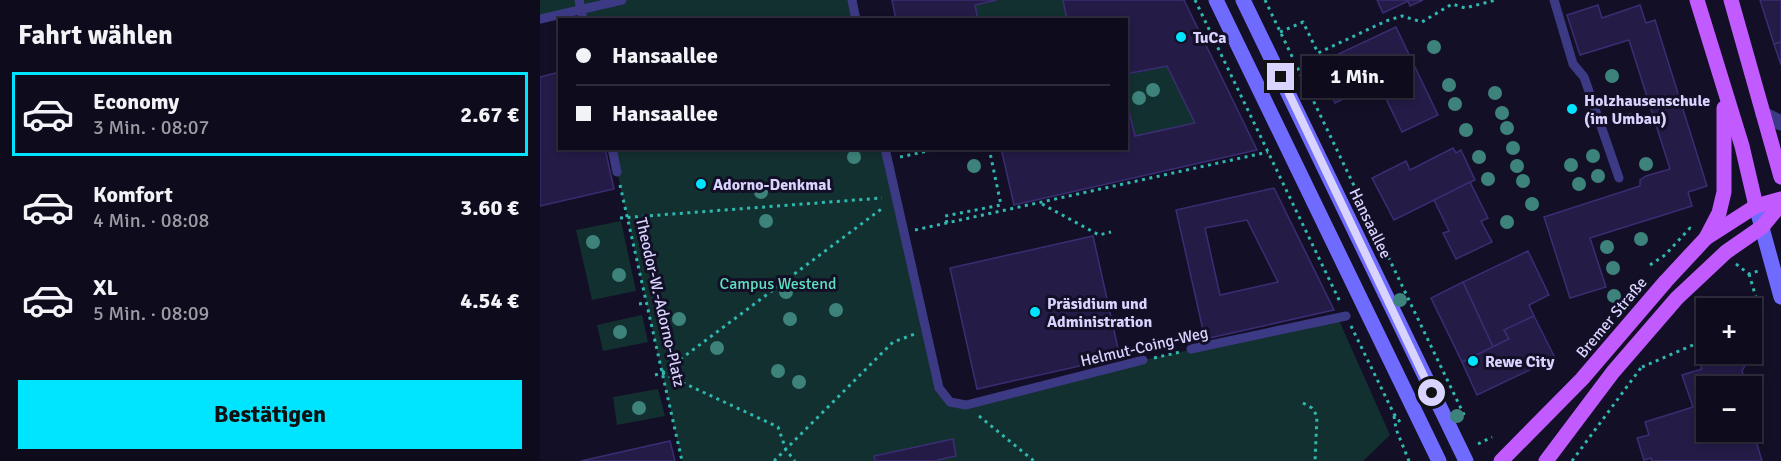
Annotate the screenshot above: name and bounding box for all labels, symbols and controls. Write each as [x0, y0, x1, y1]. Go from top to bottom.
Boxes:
text: Fahrt wählen [18, 19, 173, 52]
place label: TuCa [1193, 28, 1226, 48]
marker: TuCa [1174, 30, 1188, 44]
text: Hansaallee [612, 42, 718, 69]
callout: 1 Min. [1302, 56, 1413, 98]
route end [1267, 63, 1294, 90]
text: 1 Min. [1330, 64, 1385, 89]
icon: car [21, 87, 75, 141]
text: Economy [93, 88, 179, 115]
place label: Holzhausenschule (im Umbau) [1584, 91, 1710, 129]
text: Hansaallee [612, 100, 718, 127]
text: 2.67 € [460, 101, 519, 128]
marker: Holzhausenschule (im Umbau) [1565, 102, 1579, 116]
text: 3 Min. · 08:07 [93, 115, 209, 140]
place label: Adorno-Denkmal [713, 175, 831, 195]
marker: Adorno-Denkmal [694, 177, 708, 191]
icon: car [21, 180, 75, 234]
text: Komfort [93, 181, 173, 208]
street label: Hansaallee [1344, 185, 1396, 262]
text: 3.60 € [460, 194, 519, 221]
text: 4 Min. · 08:08 [93, 208, 209, 233]
street label: Theodor-W.-Adorno-Platz [631, 216, 689, 389]
icon: car [21, 273, 75, 327]
street label: Bremer Straße [1572, 273, 1651, 362]
text: XL [93, 274, 118, 301]
park label: Campus Westend [720, 274, 836, 294]
text: 4.54 € [460, 287, 519, 314]
place label: Präsidium und Administration [1047, 294, 1152, 332]
map controls [1696, 298, 1762, 442]
button: + [1696, 298, 1762, 364]
text: 5 Min. · 08:09 [93, 301, 209, 326]
marker: Präsidium und Administration [1028, 305, 1042, 319]
street label: Helmut-Coing-Weg [1078, 323, 1210, 371]
place label: Rewe City [1485, 352, 1554, 372]
marker: Rewe City [1466, 354, 1480, 368]
button: − [1696, 376, 1762, 442]
route start [1418, 379, 1445, 406]
button: Bestätigen [18, 380, 522, 449]

